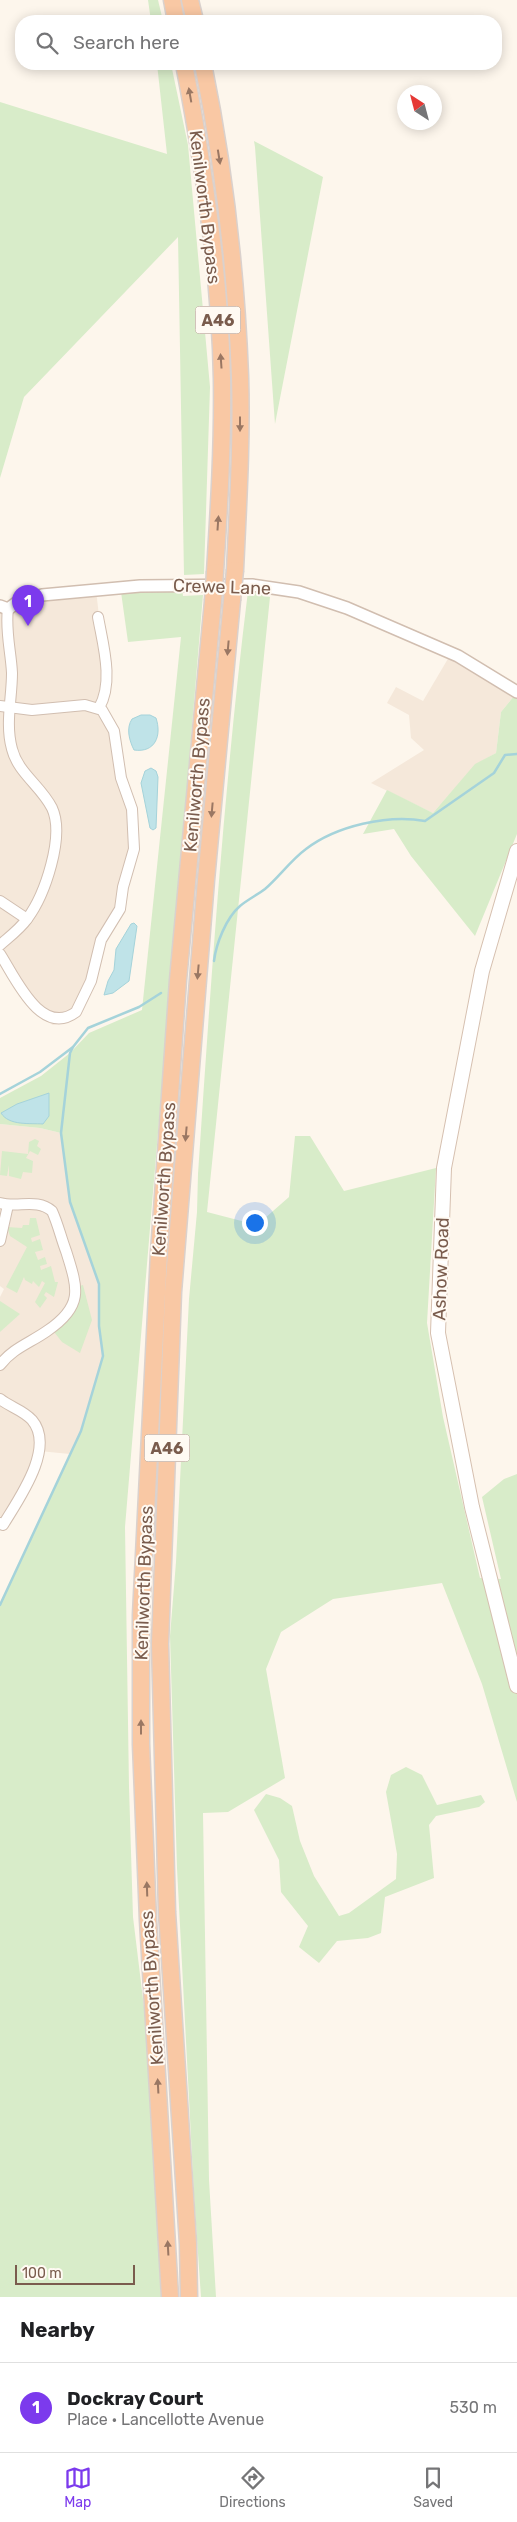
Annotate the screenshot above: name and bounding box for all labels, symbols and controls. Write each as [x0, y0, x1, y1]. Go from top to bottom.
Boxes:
search box [15, 15, 502, 70]
icon: search [33, 29, 61, 57]
text: Search here [73, 31, 180, 54]
north arrow [397, 85, 442, 130]
one-way arrow [185, 87, 193, 103]
street label: Kenilworth Bypass [185, 129, 225, 285]
one-way arrow [215, 150, 223, 166]
road number: A46 [196, 306, 240, 334]
one-way arrow [216, 353, 224, 369]
one-way arrow [236, 416, 244, 432]
one-way arrow [215, 515, 223, 531]
street label: Crewe Lane [173, 574, 271, 600]
pin: 1 [12, 585, 44, 626]
one-way arrow [224, 641, 232, 657]
street label: Kenilworth Bypass [179, 697, 215, 853]
one-way arrow [208, 802, 216, 818]
one-way arrow [194, 964, 202, 980]
street label: Kenilworth Bypass [148, 1101, 180, 1257]
one-way arrow [181, 1126, 189, 1142]
your location [242, 1210, 268, 1236]
street label: Ashow Road [428, 1217, 454, 1321]
road number: A46 [144, 1435, 190, 1462]
street label: Kenilworth Bypass [130, 1505, 158, 1661]
one-way arrow [137, 1718, 145, 1734]
one-way arrow [142, 1881, 150, 1897]
street label: Kenilworth Bypass [136, 1910, 168, 2066]
one-way arrow [154, 2078, 162, 2094]
one-way arrow [163, 2240, 171, 2256]
scale bar [15, 2262, 135, 2285]
text: 100 m [22, 2265, 62, 2282]
text: Nearby [20, 2317, 95, 2342]
text: Dockray Court [67, 2387, 203, 2410]
text: 1 [32, 2398, 40, 2417]
text: 530 m [450, 2398, 497, 2417]
text: Place · Lancellotte Avenue [67, 2410, 264, 2429]
tab: Map [64, 2464, 92, 2511]
tab: Directions [219, 2464, 286, 2511]
tab: Saved [413, 2464, 453, 2511]

